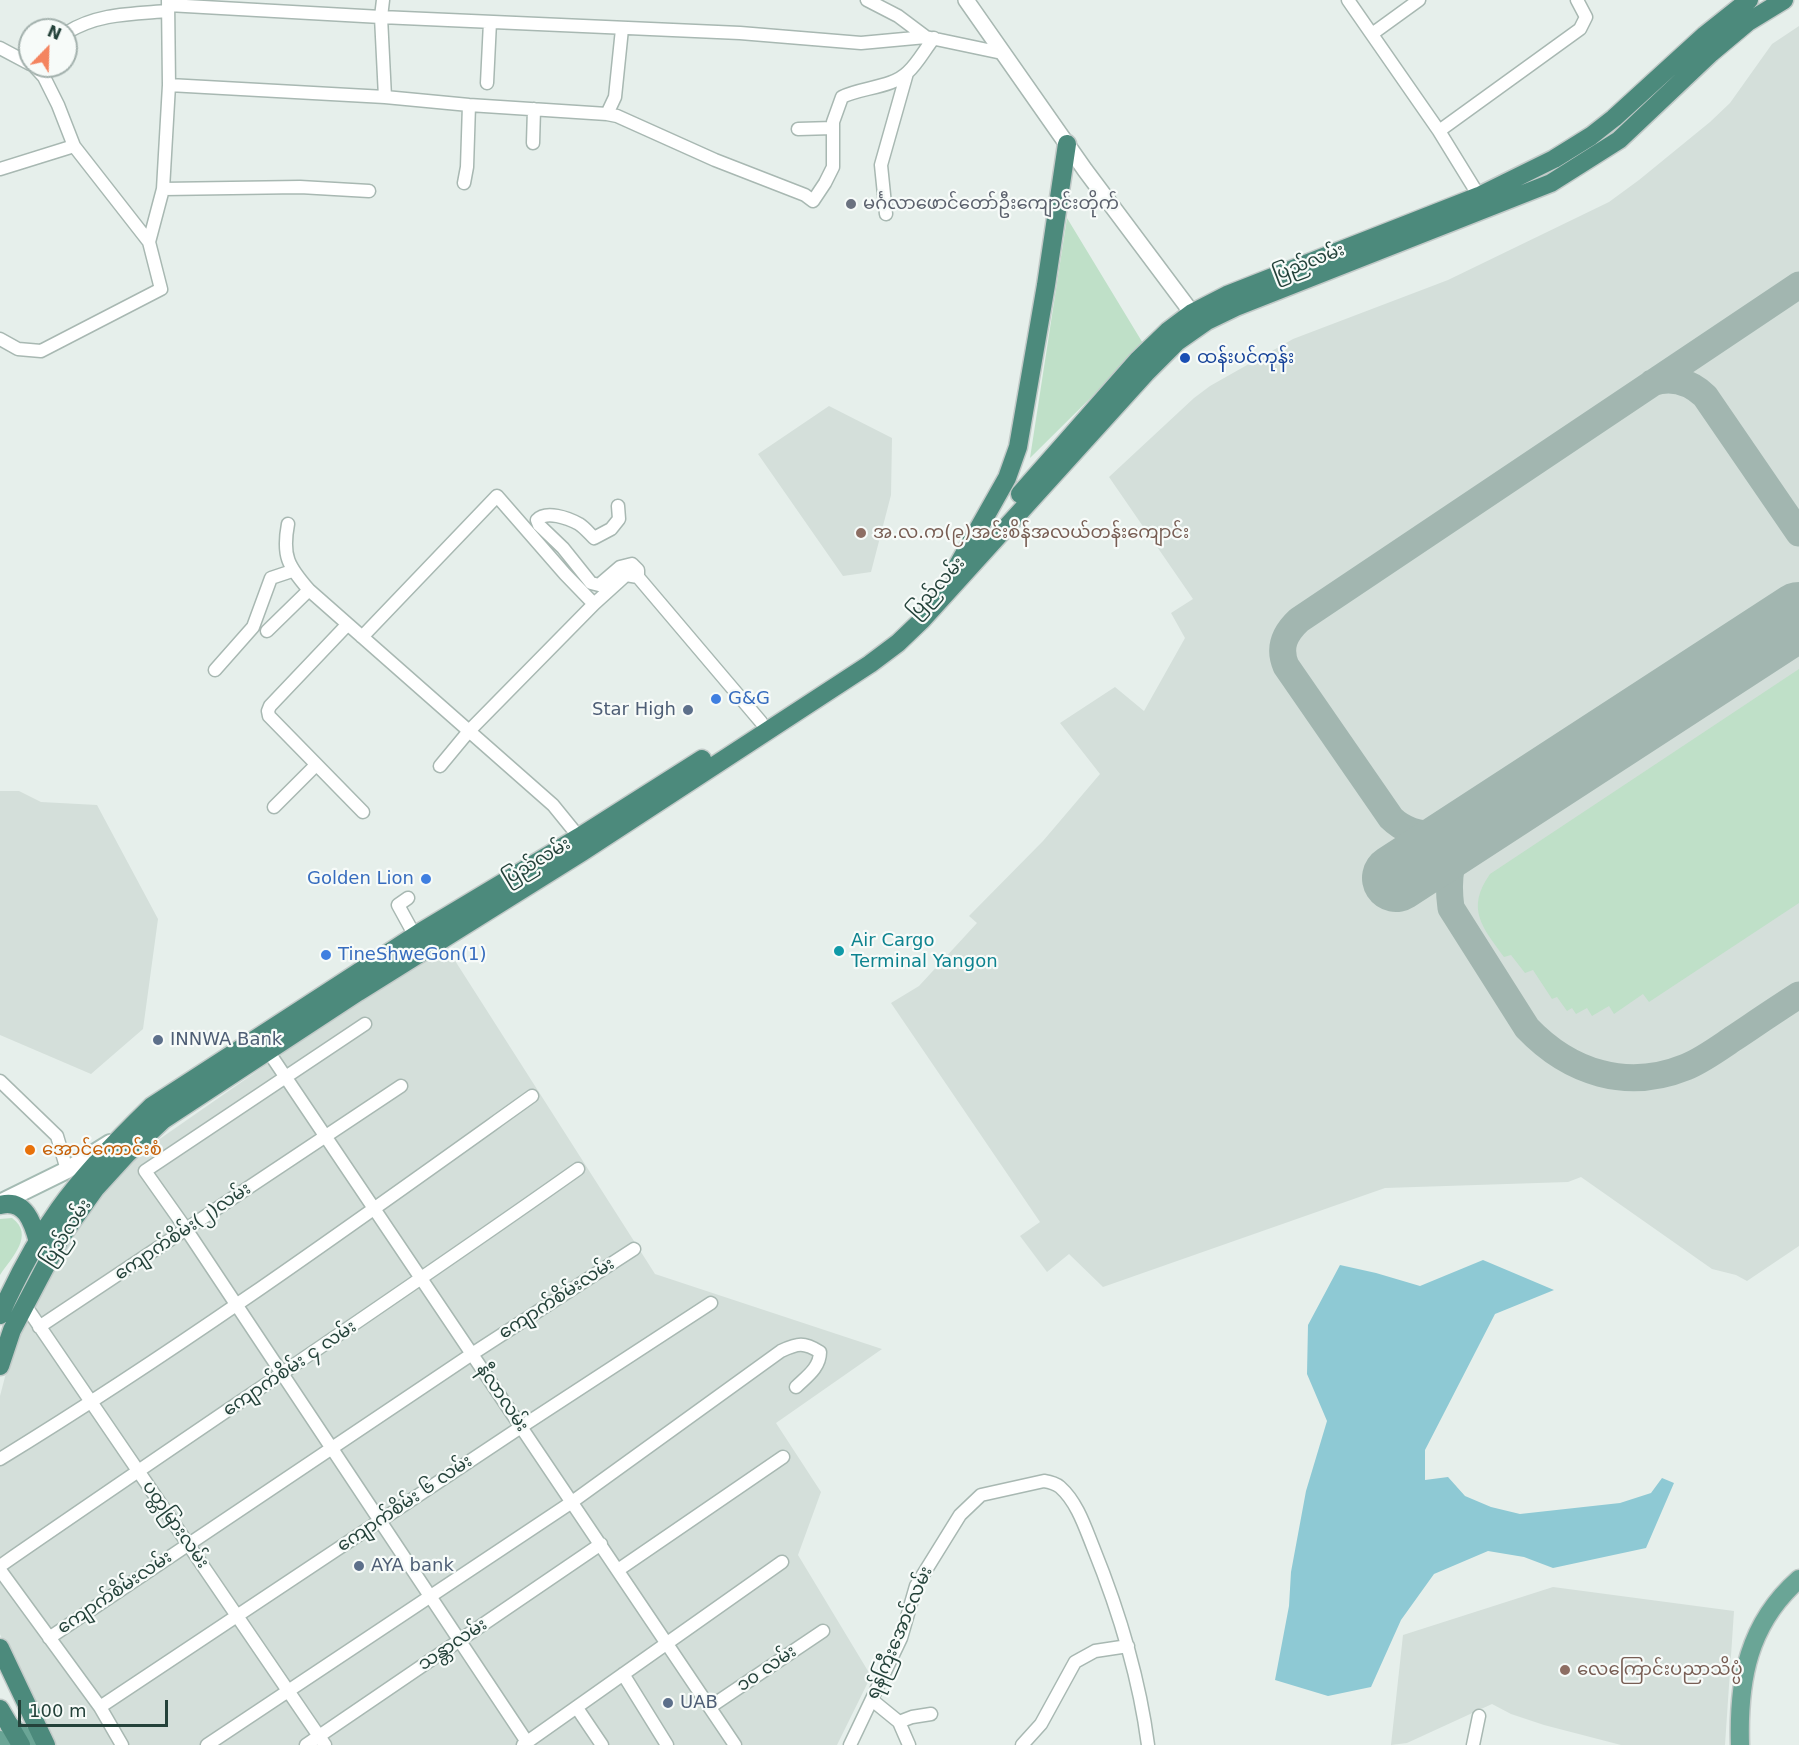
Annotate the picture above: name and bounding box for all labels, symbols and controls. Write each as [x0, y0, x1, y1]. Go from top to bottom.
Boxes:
north arrow [18, 18, 78, 78]
text: N [45, 21, 64, 44]
place label: မင်္ဂလာဖောင်တော်ဦးကျောင်းတိုက် [863, 193, 1119, 215]
marker: မင်္ဂလာဖောင်တော်ဦးကျောင်းတိုက် [844, 197, 858, 211]
street label: ပြည်လမ်း [1270, 239, 1348, 287]
place label: ထန်းပင်ကုန်း [1197, 347, 1294, 369]
marker: ထန်းပင်ကုန်း [1178, 351, 1192, 365]
place label: အ.လ.က(၉)အင်းစိန်အလယ်တန်းကျောင်း [873, 522, 1189, 544]
marker: အ.လ.က(၉)အင်းစိန်အလယ်တန်းကျောင်း [854, 526, 868, 540]
street label: ပြည်လမ်း [904, 553, 970, 623]
place label: G&G [728, 688, 770, 710]
marker: G&G [709, 692, 723, 706]
place label: Star High [592, 699, 676, 721]
marker: Star High [681, 703, 695, 717]
street label: ပြည်လမ်း [499, 833, 575, 891]
place label: Golden Lion [307, 868, 414, 890]
marker: Golden Lion [419, 872, 433, 886]
place label: Air Cargo Terminal Yangon [851, 930, 998, 972]
place label: TineShweGon(1) [338, 944, 486, 966]
marker: Air Cargo Terminal Yangon [832, 944, 846, 958]
marker: TineShweGon(1) [319, 948, 333, 962]
place label: INNWA Bank [170, 1029, 282, 1051]
marker: INNWA Bank [151, 1033, 165, 1047]
place label: အောင်ကောင်းစံ [42, 1139, 162, 1161]
marker: အောင်ကောင်းစံ [23, 1143, 37, 1157]
street label: ကျောက်စိမ်း(၂)လမ်း [111, 1178, 255, 1286]
street label: ပြည်လမ်း [38, 1196, 96, 1270]
street label: ကျောက်စိမ်းလမ်း [495, 1254, 619, 1344]
street label: ကျောက်စိမ်း ၄ လမ်း [219, 1316, 361, 1422]
street label: နီလာလမ်း [471, 1360, 533, 1436]
street label: ကျောက်စိမ်း ၆ လမ်း [333, 1451, 477, 1557]
street label: ပတ္တမြားလမ်း [137, 1477, 213, 1573]
street label: ကျောက်စိမ်းလမ်း [54, 1547, 176, 1639]
place label: AYA bank [371, 1555, 454, 1577]
marker: AYA bank [352, 1559, 366, 1573]
street label: ရန်ကြီးအောင်လမ်း [862, 1563, 938, 1703]
street label: သန္တာလမ်း [414, 1614, 492, 1676]
street label: ၁၀ လမ်း [733, 1641, 801, 1697]
place label: လေကြောင်းပညာသိပ္ပံ [1577, 1659, 1743, 1681]
marker: လေကြောင်းပညာသိပ္ပံ [1558, 1663, 1572, 1677]
scale bar [21, 1688, 171, 1726]
place label: UAB [680, 1692, 718, 1714]
marker: UAB [661, 1696, 675, 1710]
text: 100 m [29, 1700, 87, 1721]

